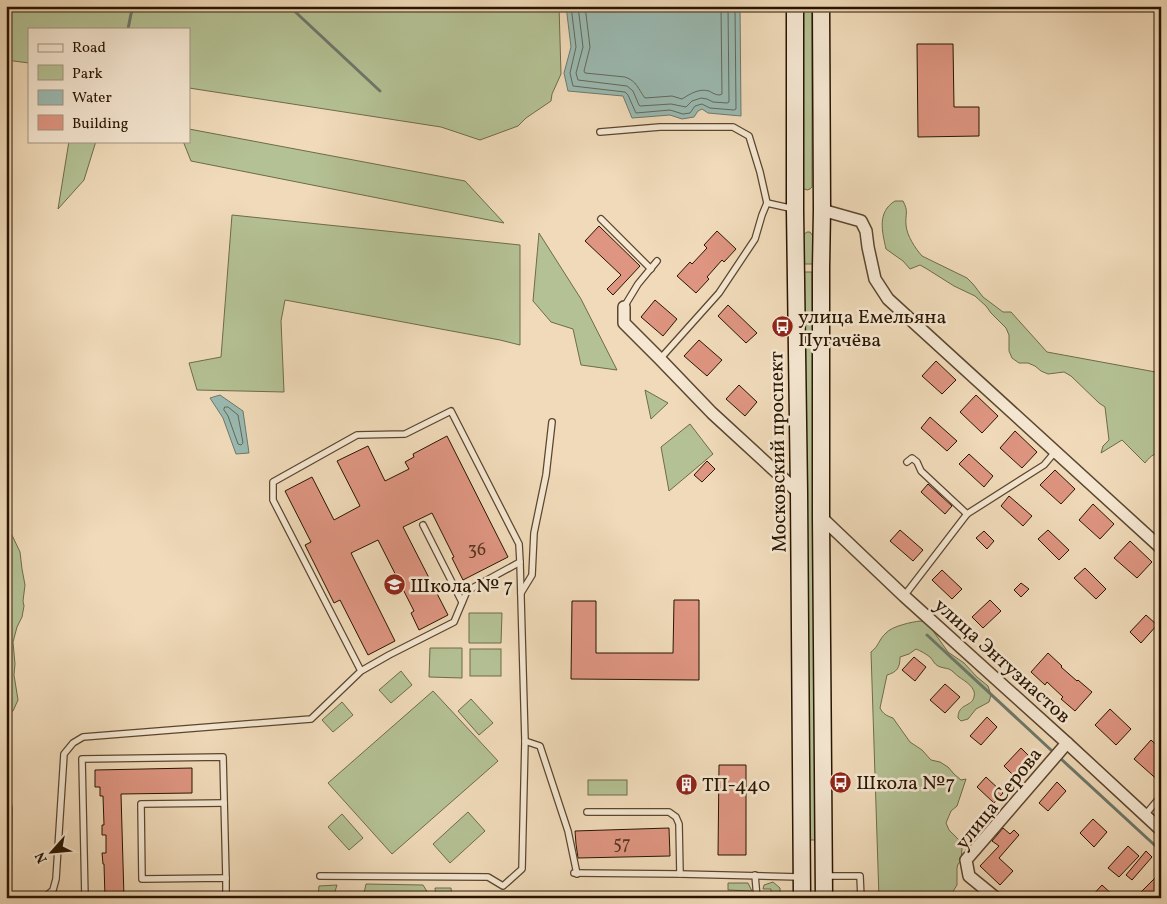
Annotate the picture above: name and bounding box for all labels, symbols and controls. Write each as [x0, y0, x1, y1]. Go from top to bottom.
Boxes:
legend [28, 28, 190, 142]
text: Road [72, 38, 106, 59]
text: Park [72, 64, 103, 85]
text: Water [72, 88, 112, 109]
text: Building [72, 114, 129, 135]
place label: улица Емельяна Пугачёва [798, 304, 946, 355]
bus stop icon: улица Емельяна Пугачёва [770, 315, 794, 339]
street label: Московский проспект [763, 351, 795, 553]
house number: 36 [468, 538, 486, 563]
school or university icon: Школа № 7 [382, 573, 406, 597]
place label: Школа № 7 [410, 573, 513, 601]
street label: улица Энтузиастов [927, 592, 1076, 731]
street label: улица Серова [950, 742, 1050, 856]
bus stop icon: Школа №7 [828, 770, 852, 794]
place label: Школа №7 [856, 770, 955, 798]
building icon: ТП-440 [674, 772, 698, 796]
place label: ТП-440 [702, 772, 770, 800]
north arrow [28, 826, 78, 876]
house number: 57 [613, 832, 631, 857]
text: N [31, 848, 53, 866]

